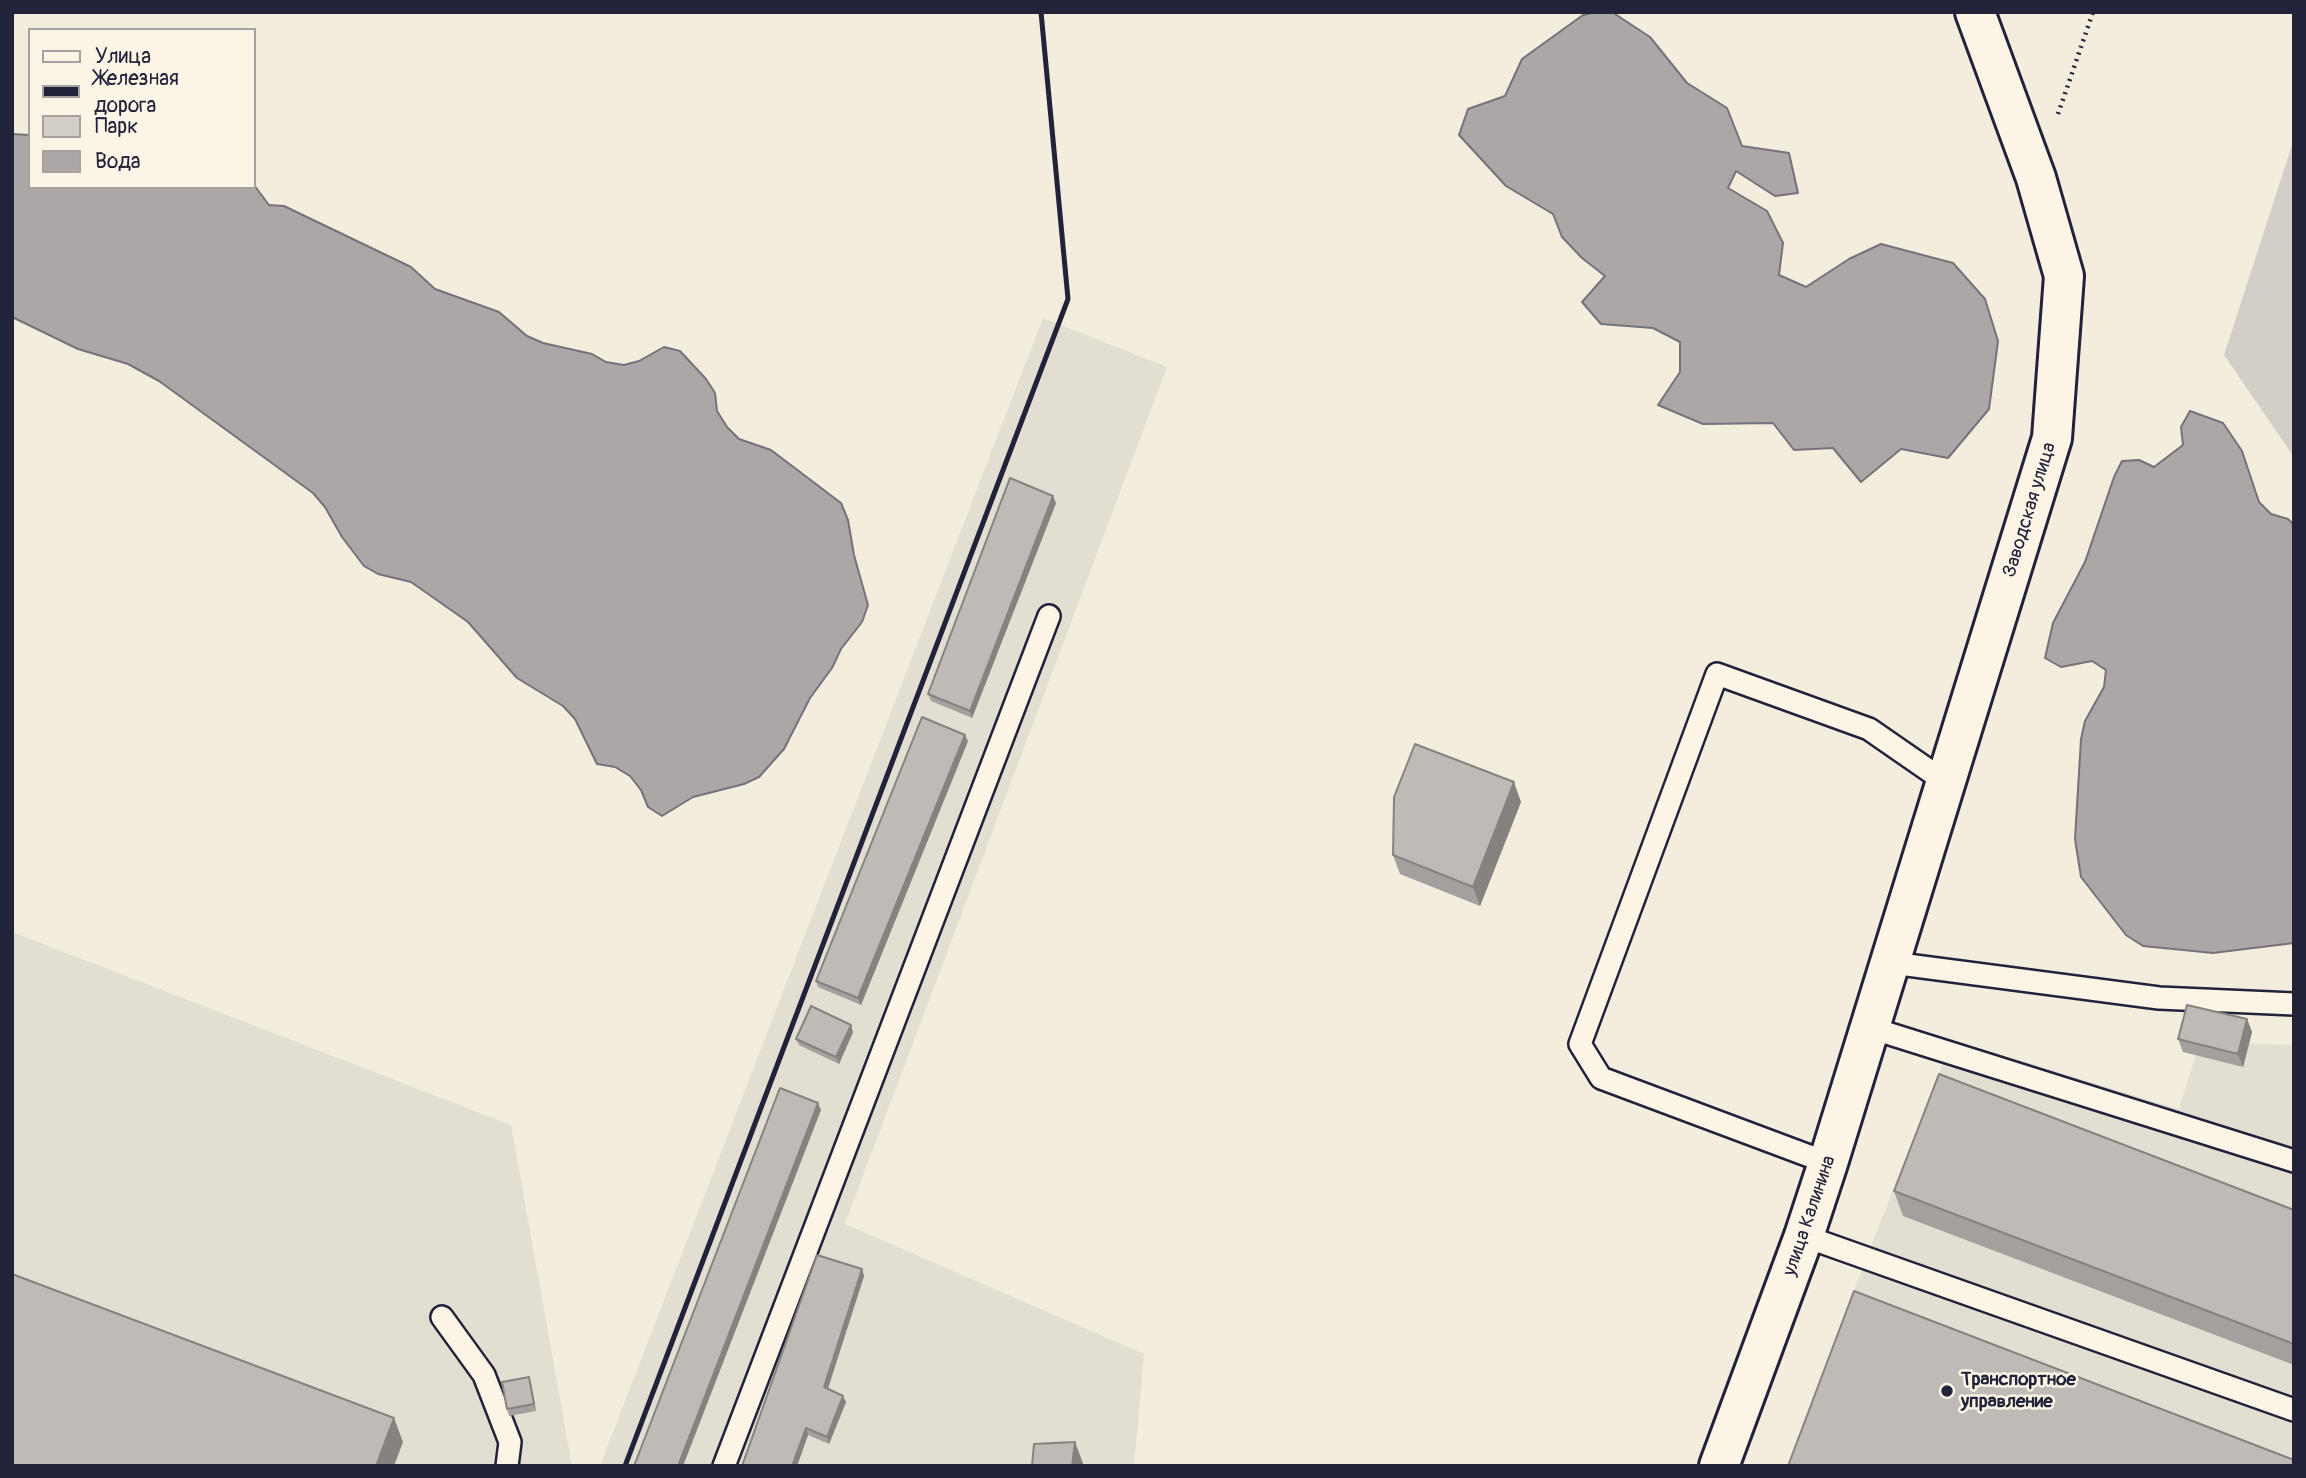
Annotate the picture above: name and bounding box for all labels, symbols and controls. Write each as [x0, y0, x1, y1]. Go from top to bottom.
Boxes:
legend [28, 28, 256, 189]
text: Улица [95, 43, 151, 70]
text: Железная дорога [94, 65, 179, 119]
text: Парк [95, 113, 138, 140]
text: Вода [95, 148, 141, 175]
street label: Заводская улица [1999, 440, 2061, 580]
street label: улица Калинина [1779, 1153, 1841, 1279]
place label: Транспортное управление [1961, 1369, 2076, 1413]
marker: Транспортное управление [1939, 1383, 1955, 1399]

